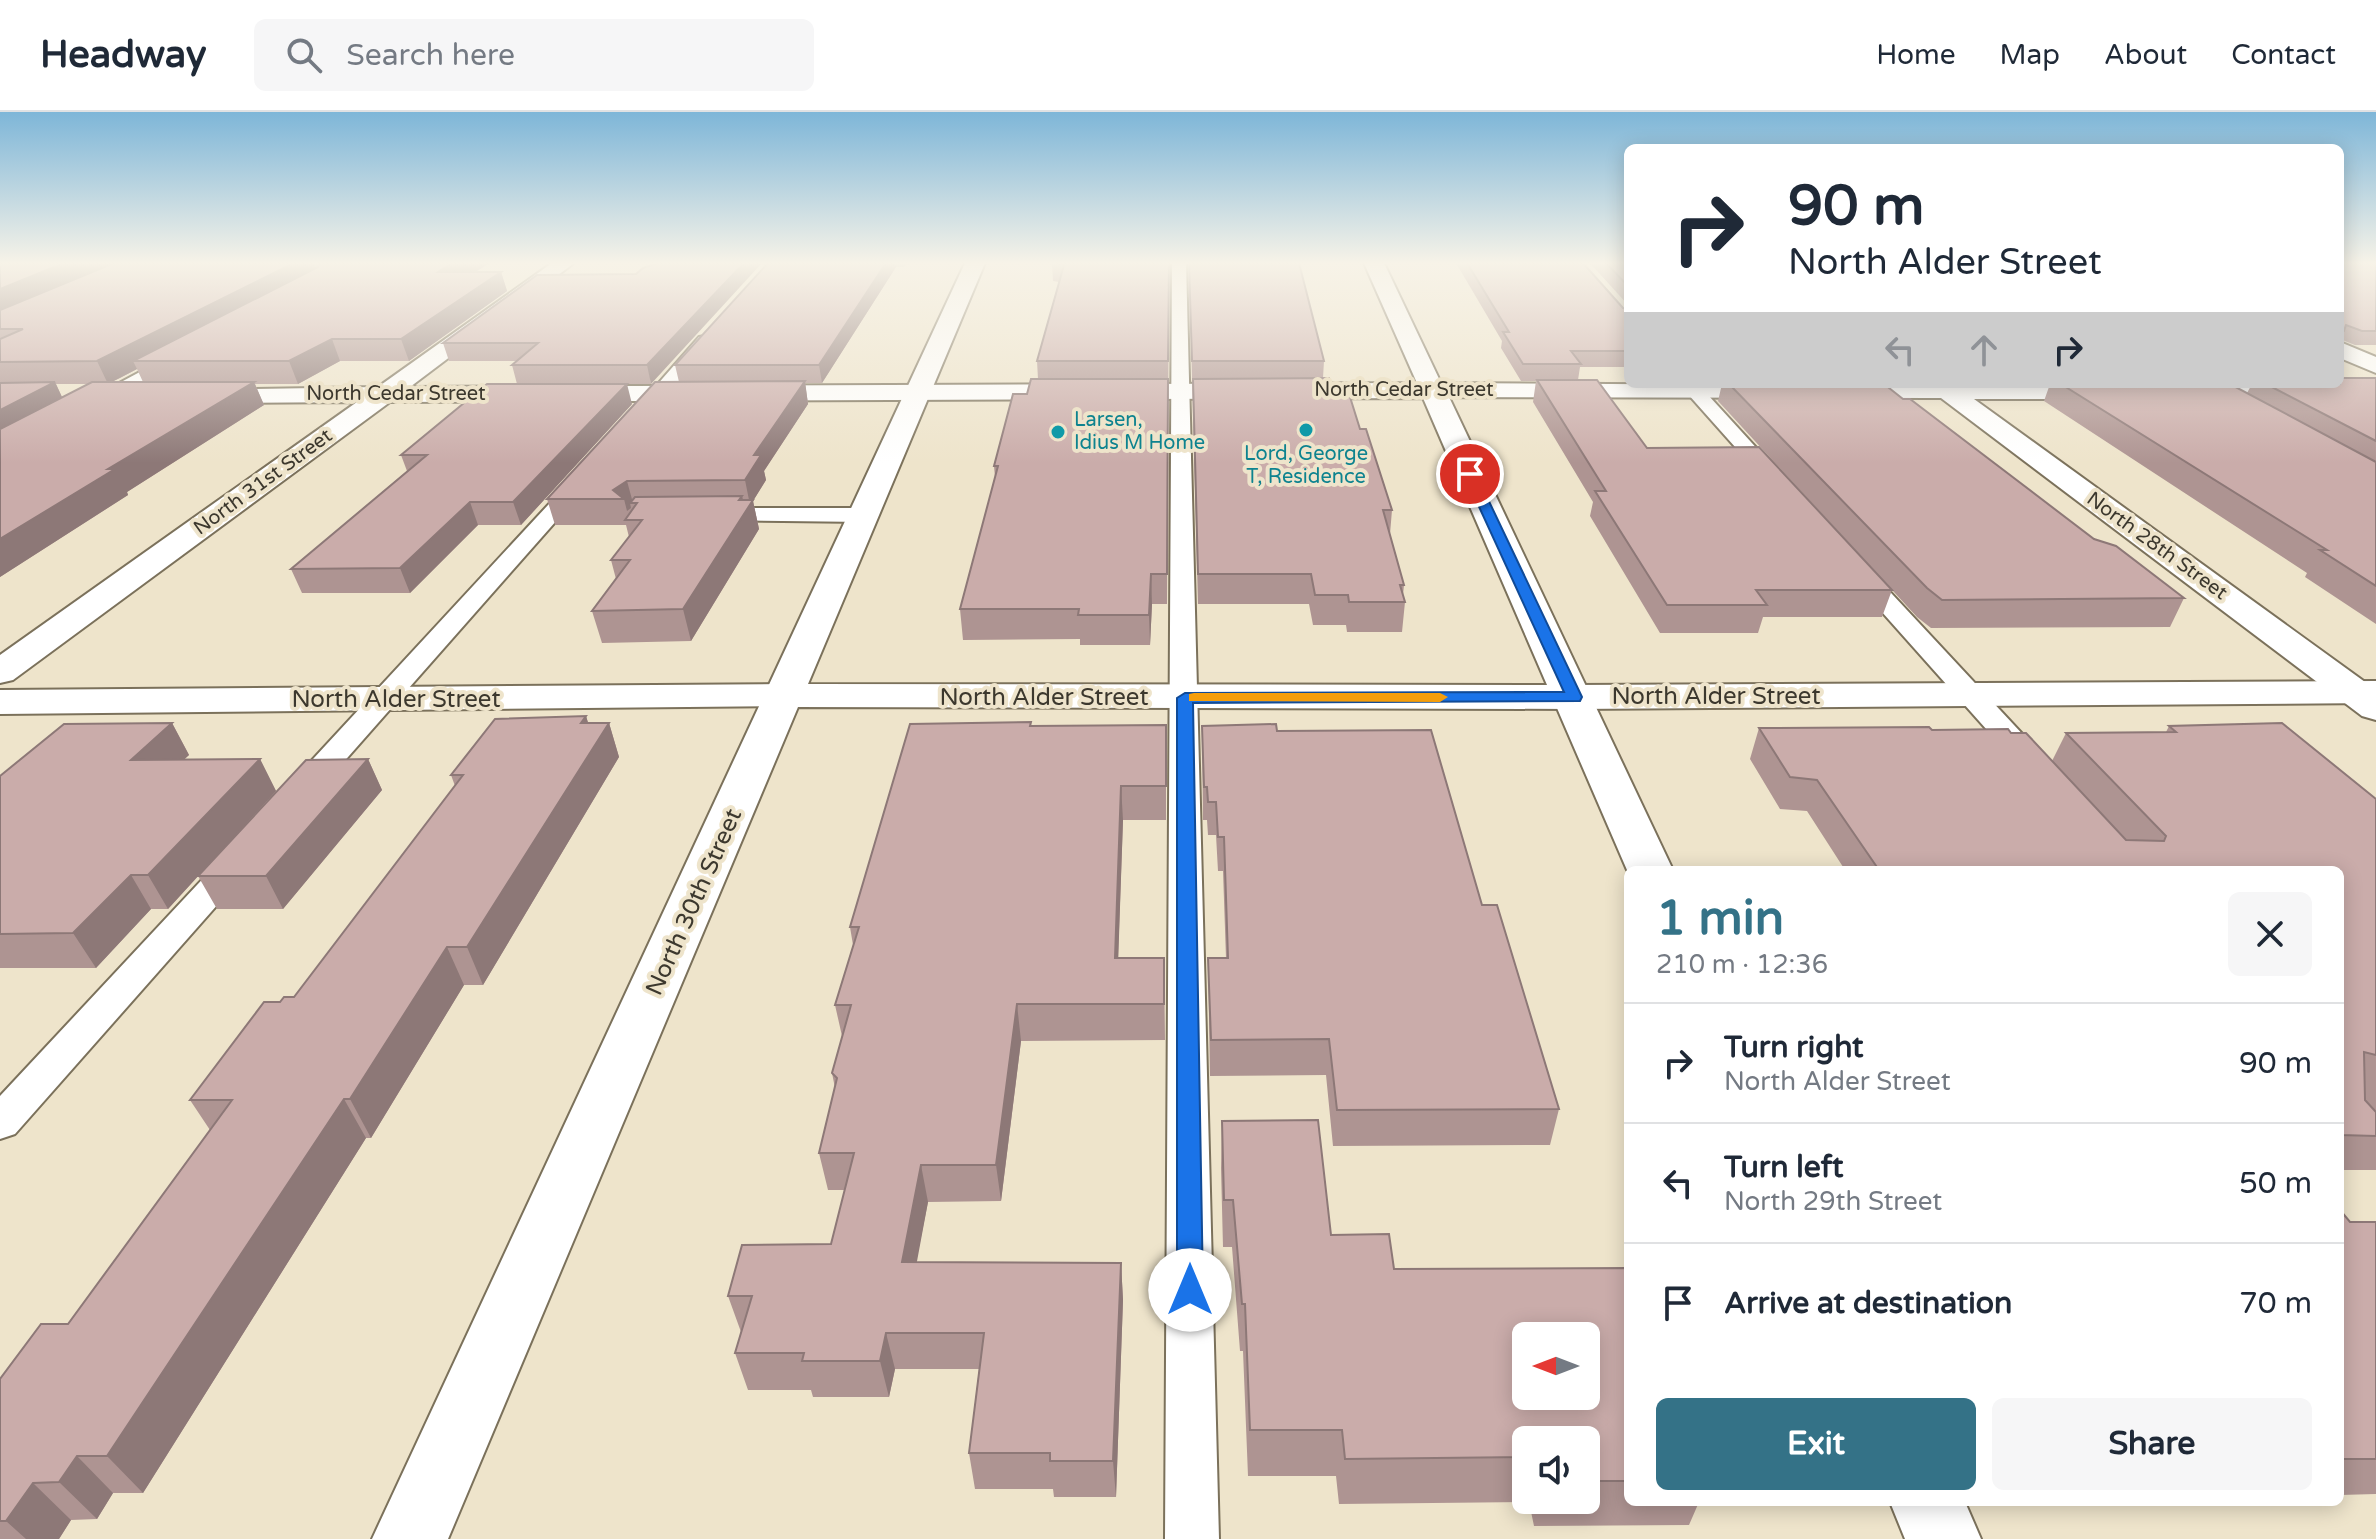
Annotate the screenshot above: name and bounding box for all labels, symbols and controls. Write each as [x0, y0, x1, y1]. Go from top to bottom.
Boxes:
search box [254, 19, 814, 91]
text: Headway [40, 32, 206, 78]
icon: search [282, 33, 326, 77]
text: Search here [346, 37, 515, 74]
text: Home [1876, 38, 1956, 72]
text: Map [2000, 38, 2060, 72]
text: About [2104, 38, 2187, 72]
text: Contact [2231, 38, 2336, 72]
text: 90 m [1788, 173, 1924, 240]
icon: right [1656, 176, 1760, 280]
text: North Alder Street [1788, 241, 2102, 284]
icon: left [1878, 328, 1922, 372]
icon: ahead [1962, 328, 2006, 372]
icon: right [2046, 328, 2090, 372]
street label: North Cedar Street [1314, 378, 1494, 402]
street label: North Cedar Street [306, 382, 486, 406]
place label: Larsen, Idius M Home [1074, 408, 1205, 455]
marker: Lord, George T, Residence [1297, 421, 1315, 439]
marker: Larsen, Idius M Home [1049, 423, 1067, 441]
street label: North 31st Street [189, 424, 337, 540]
pin [1436, 440, 1504, 508]
place label: Lord, George T, Residence [1244, 442, 1368, 489]
icon: arrive [1448, 452, 1492, 496]
street label: North 28th Street [2082, 487, 2232, 605]
street label: North Alder Street [1611, 682, 1821, 711]
street label: North Alder Street [939, 683, 1149, 712]
street label: North Alder Street [291, 685, 501, 714]
street label: North 30th Street [640, 804, 748, 1000]
text: 1 min [1656, 890, 1784, 948]
button: close [2228, 892, 2312, 976]
text: 210 m · 12:36 [1656, 949, 1828, 980]
text: Turn right [1724, 1029, 1864, 1066]
icon: right [1656, 1041, 1700, 1085]
text: 90 m [2239, 1045, 2312, 1082]
text: North Alder Street [1724, 1066, 1951, 1097]
text: Turn left [1724, 1149, 1843, 1186]
icon: left [1656, 1161, 1700, 1205]
text: 50 m [2239, 1165, 2312, 1202]
text: North 29th Street [1724, 1186, 1942, 1217]
position arrow [1148, 1248, 1232, 1332]
icon: arrive [1656, 1281, 1700, 1325]
text: Arrive at destination [1724, 1285, 2012, 1322]
text: 70 m [2239, 1285, 2312, 1322]
north arrow [1512, 1322, 1600, 1410]
map controls [1512, 1322, 1600, 1514]
button: Exit [1656, 1398, 1976, 1490]
button: Share [1992, 1398, 2312, 1490]
button: sound [1512, 1426, 1600, 1514]

